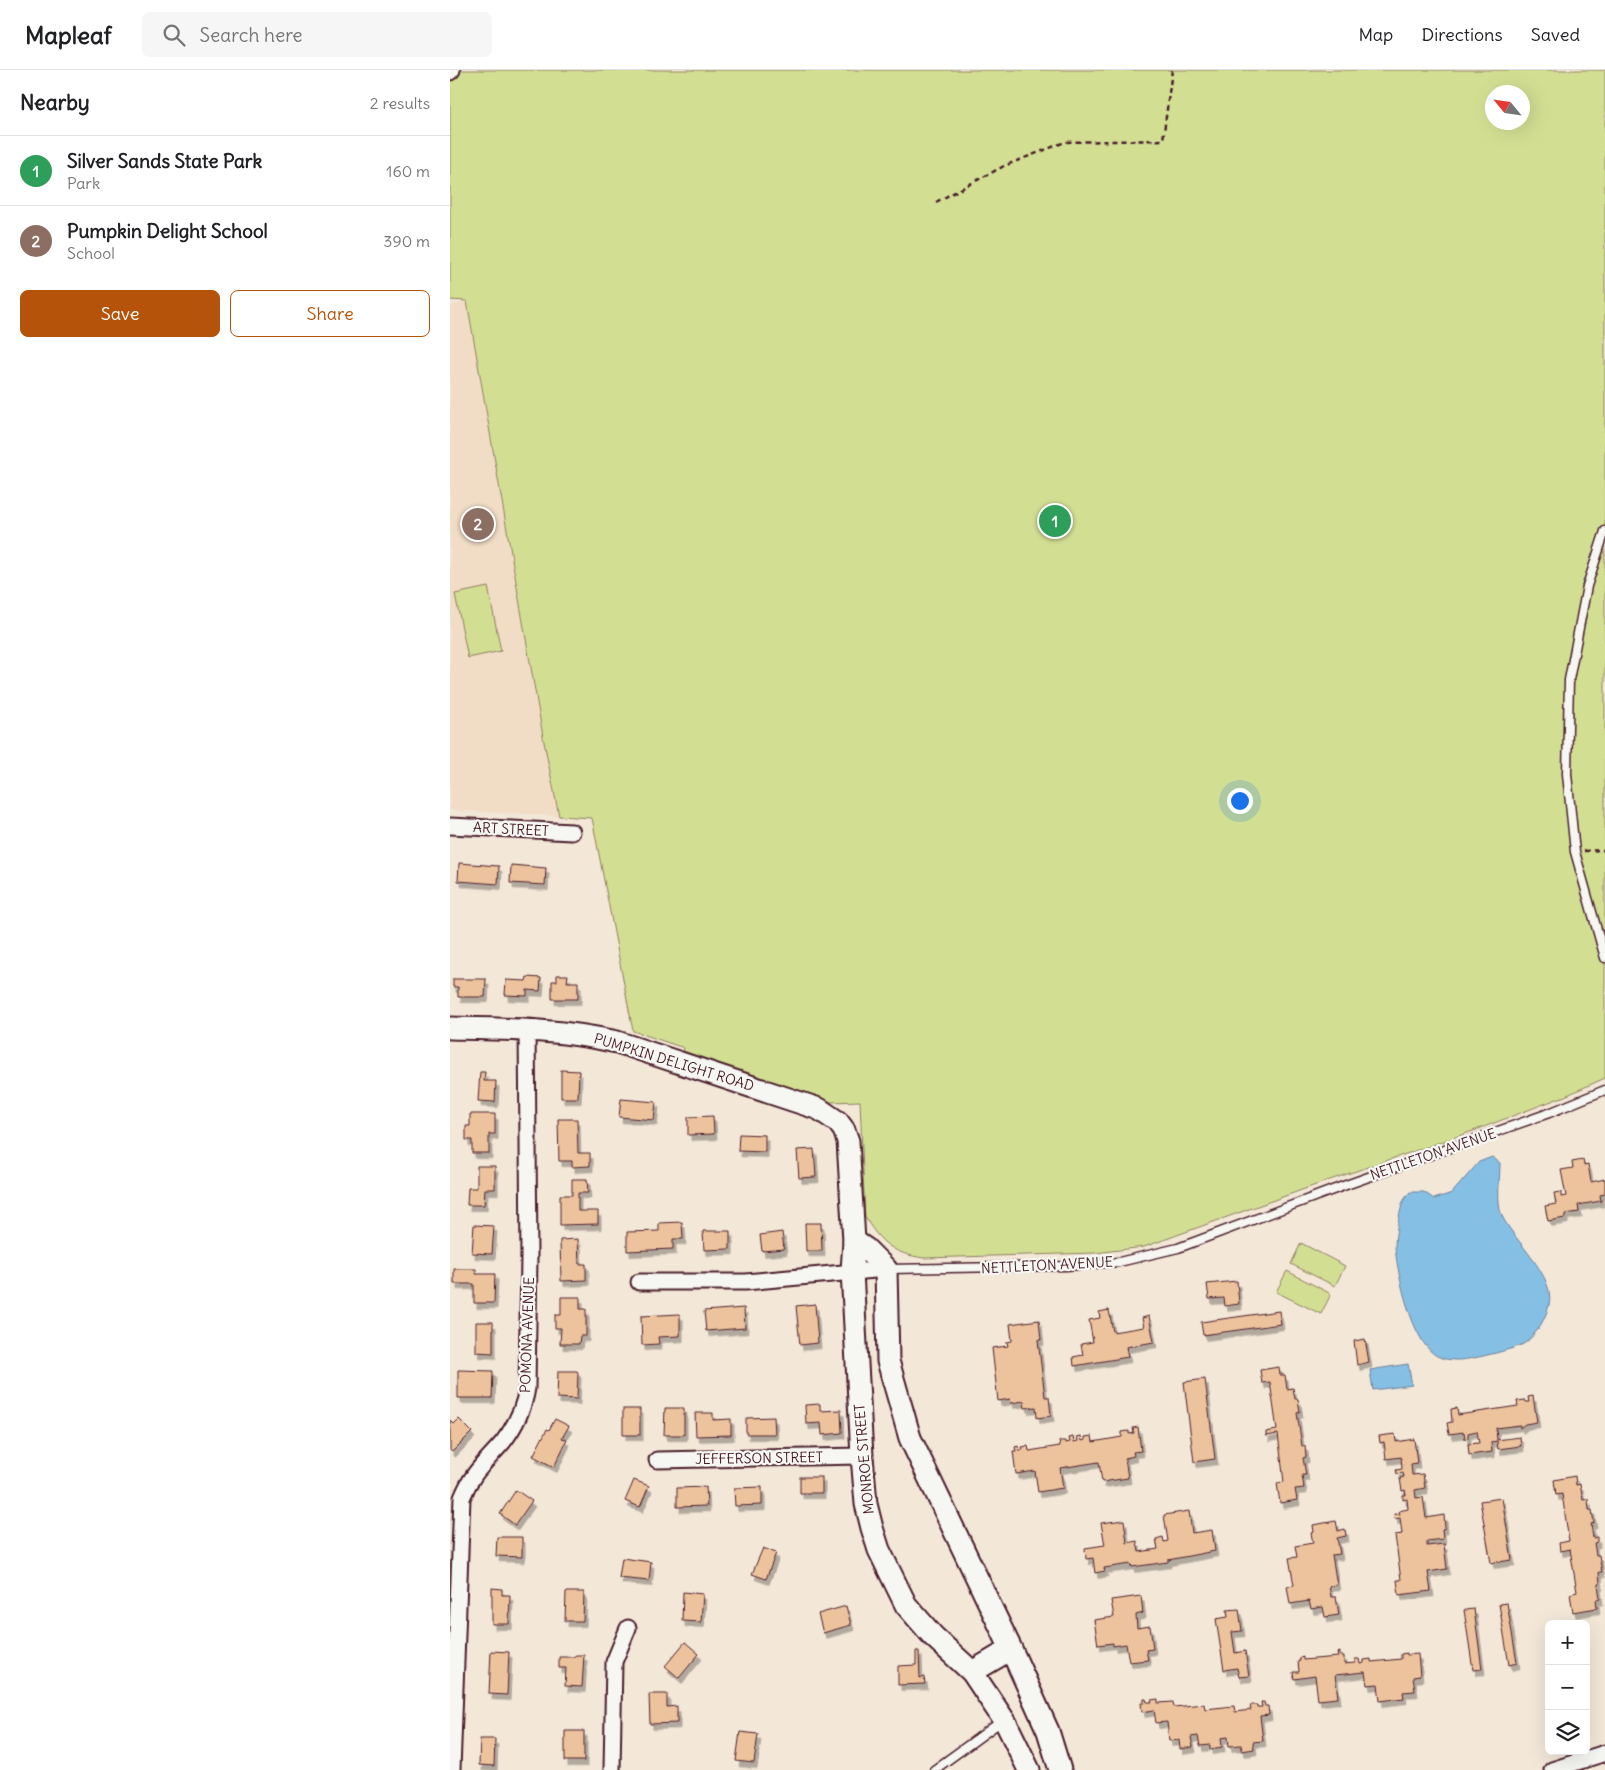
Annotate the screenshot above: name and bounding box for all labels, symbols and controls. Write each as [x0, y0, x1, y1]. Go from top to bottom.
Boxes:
search box [142, 12, 492, 57]
text: Mapleaf [25, 20, 112, 50]
icon: search [160, 21, 188, 49]
text: Search here [200, 23, 303, 47]
text: Map [1358, 23, 1393, 46]
text: Directions [1421, 23, 1503, 46]
text: Saved [1531, 23, 1580, 46]
north arrow [1485, 85, 1530, 130]
text: Nearby [20, 89, 90, 116]
text: 2 results [370, 93, 430, 113]
text: Silver Sands State Park [67, 149, 262, 173]
text: 1 [33, 161, 39, 181]
text: 160 m [386, 161, 430, 181]
text: Park [67, 173, 100, 193]
text: Pumpkin Delight School [67, 219, 268, 243]
text: 2 [32, 231, 40, 251]
text: 390 m [383, 231, 430, 251]
text: School [67, 243, 115, 263]
button: Save [20, 290, 220, 337]
button: Share [230, 290, 430, 337]
pin: 1 [1039, 502, 1071, 540]
pin: 2 [462, 505, 494, 543]
your location [1227, 788, 1253, 814]
street label: ART STREET [473, 818, 549, 840]
street label: PUMPKIN DELIGHT ROAD [592, 1029, 756, 1095]
street label: NETTLETON AVENUE [1368, 1124, 1498, 1184]
street label: NETTLETON AVENUE [981, 1253, 1113, 1277]
street label: POMONA AVENUE [516, 1276, 538, 1394]
street label: MONROE STREET [850, 1403, 878, 1515]
street label: JEFFERSON STREET [695, 1448, 823, 1468]
map controls [1545, 1620, 1590, 1755]
button: + [1545, 1620, 1590, 1665]
button: − [1545, 1665, 1590, 1710]
button: layers [1545, 1710, 1590, 1755]

